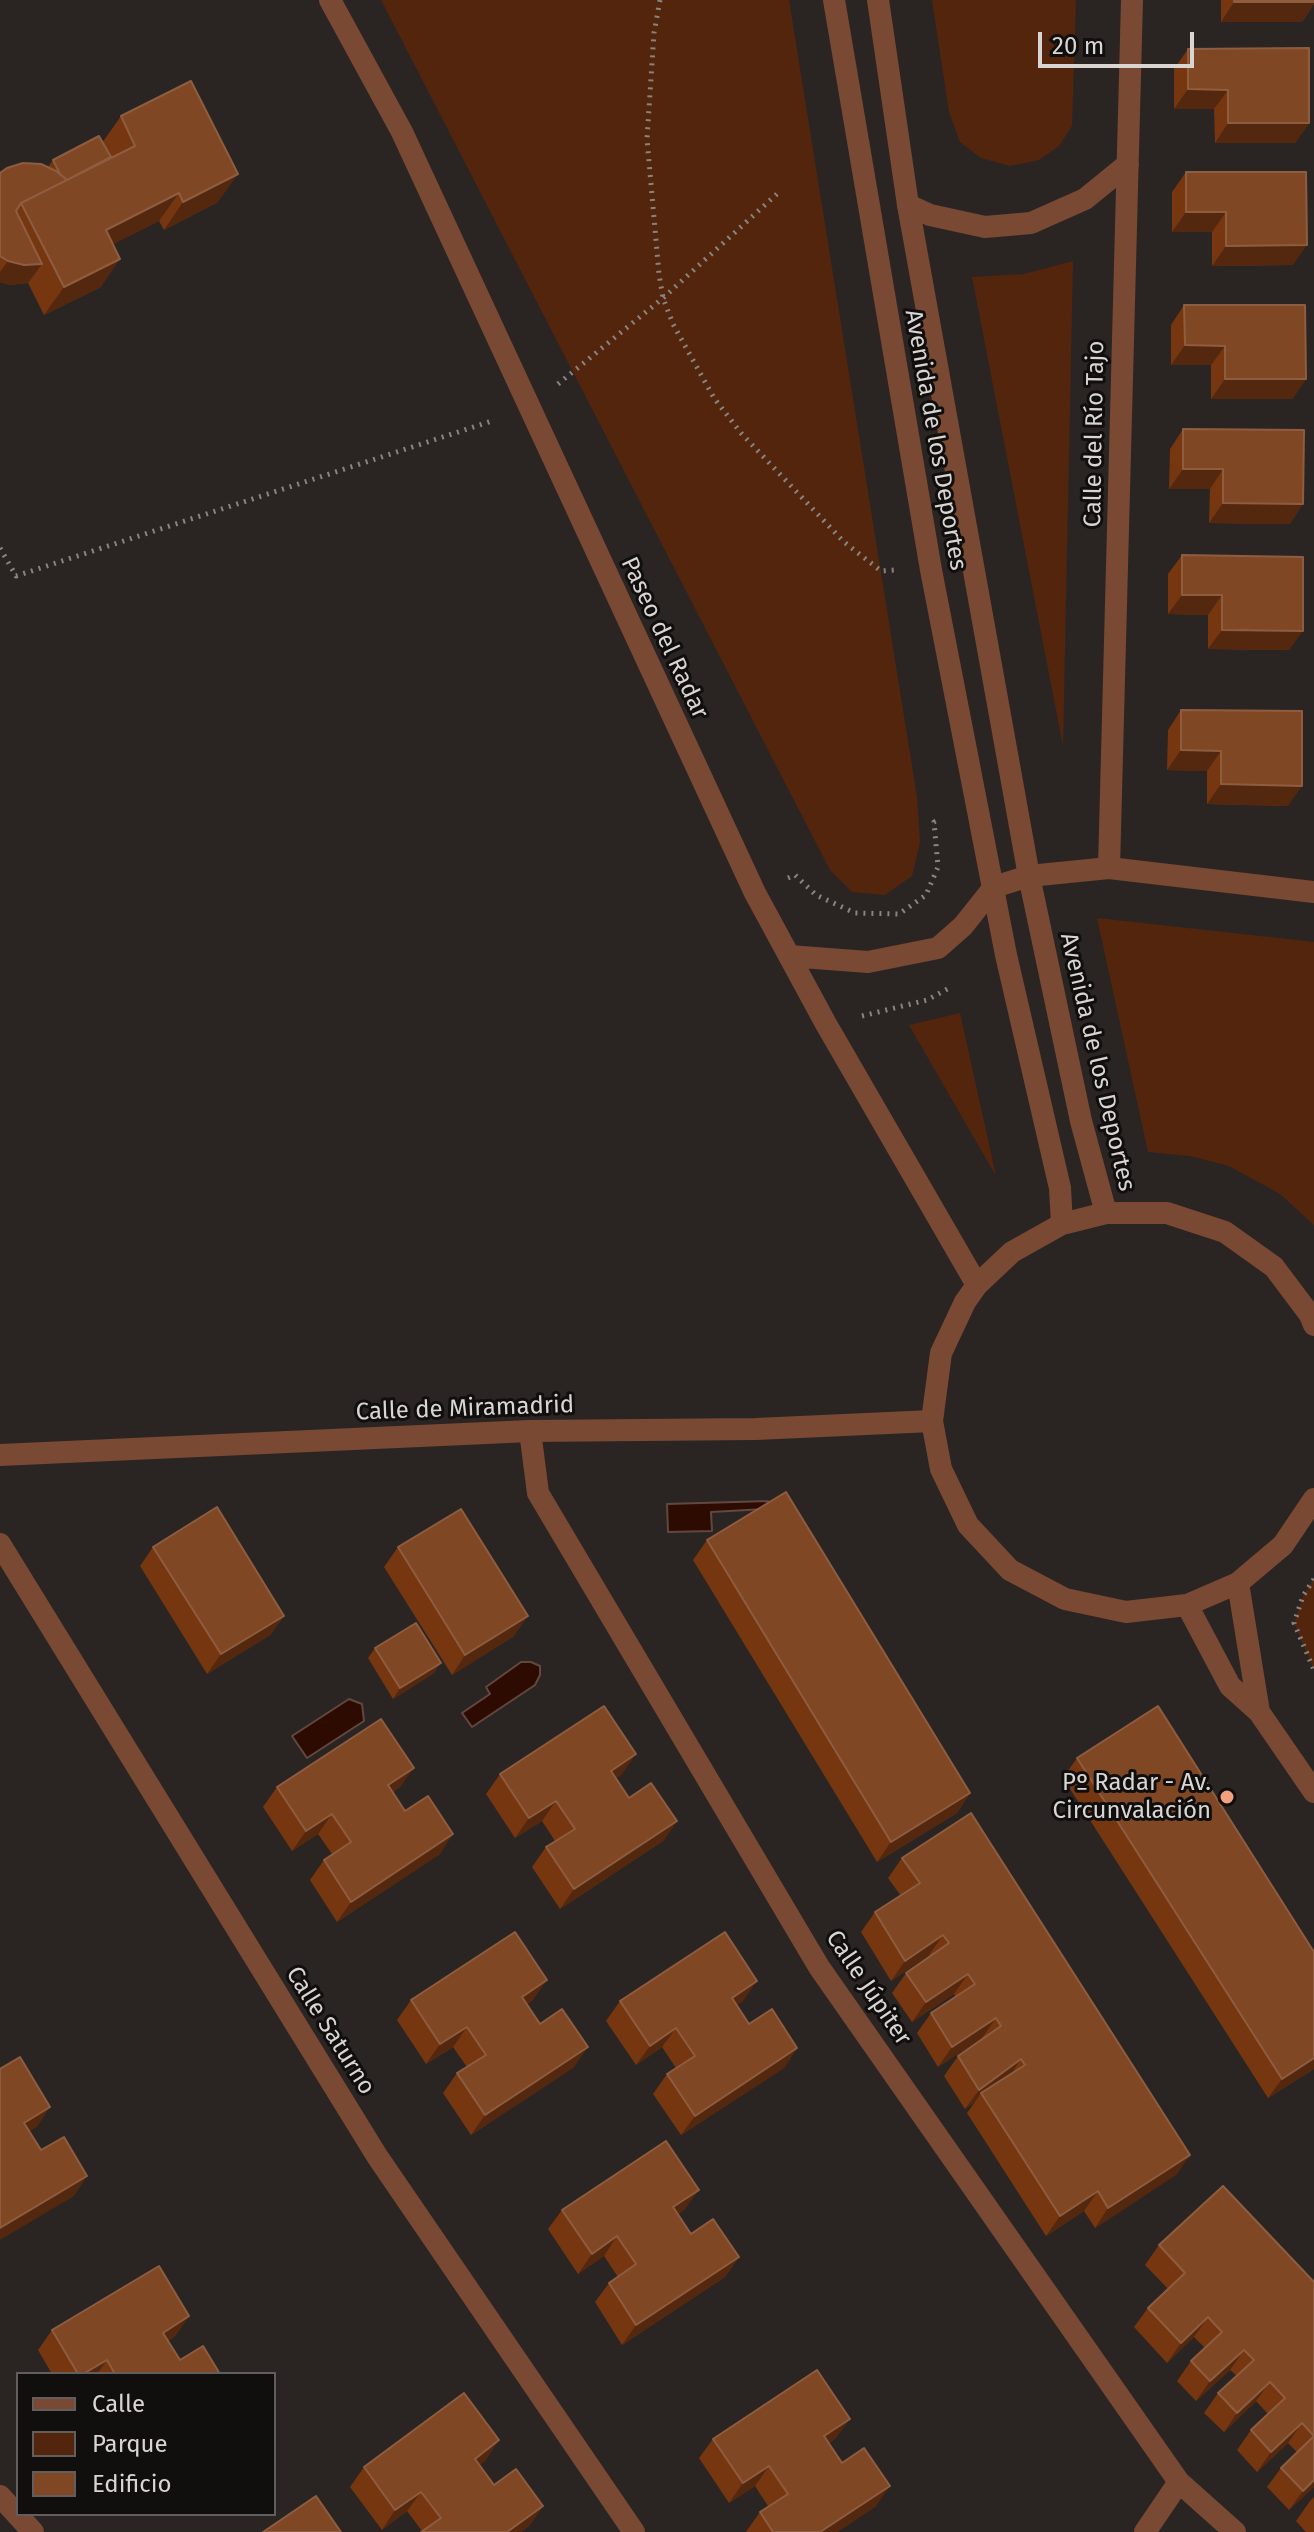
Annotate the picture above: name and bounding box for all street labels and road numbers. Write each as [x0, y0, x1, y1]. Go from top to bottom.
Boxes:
street label: Avenida de los Deportes [898, 307, 972, 573]
street label: Calle del Río Tajo [1079, 340, 1111, 528]
street label: Paseo del Radar [614, 553, 714, 723]
street label: Avenida de los Deportes [1053, 930, 1141, 1194]
street label: Calle de Miramadrid [355, 1391, 575, 1427]
street label: Calle Júpiter [819, 1925, 917, 2051]
street label: Calle Saturno [279, 1962, 381, 2100]

